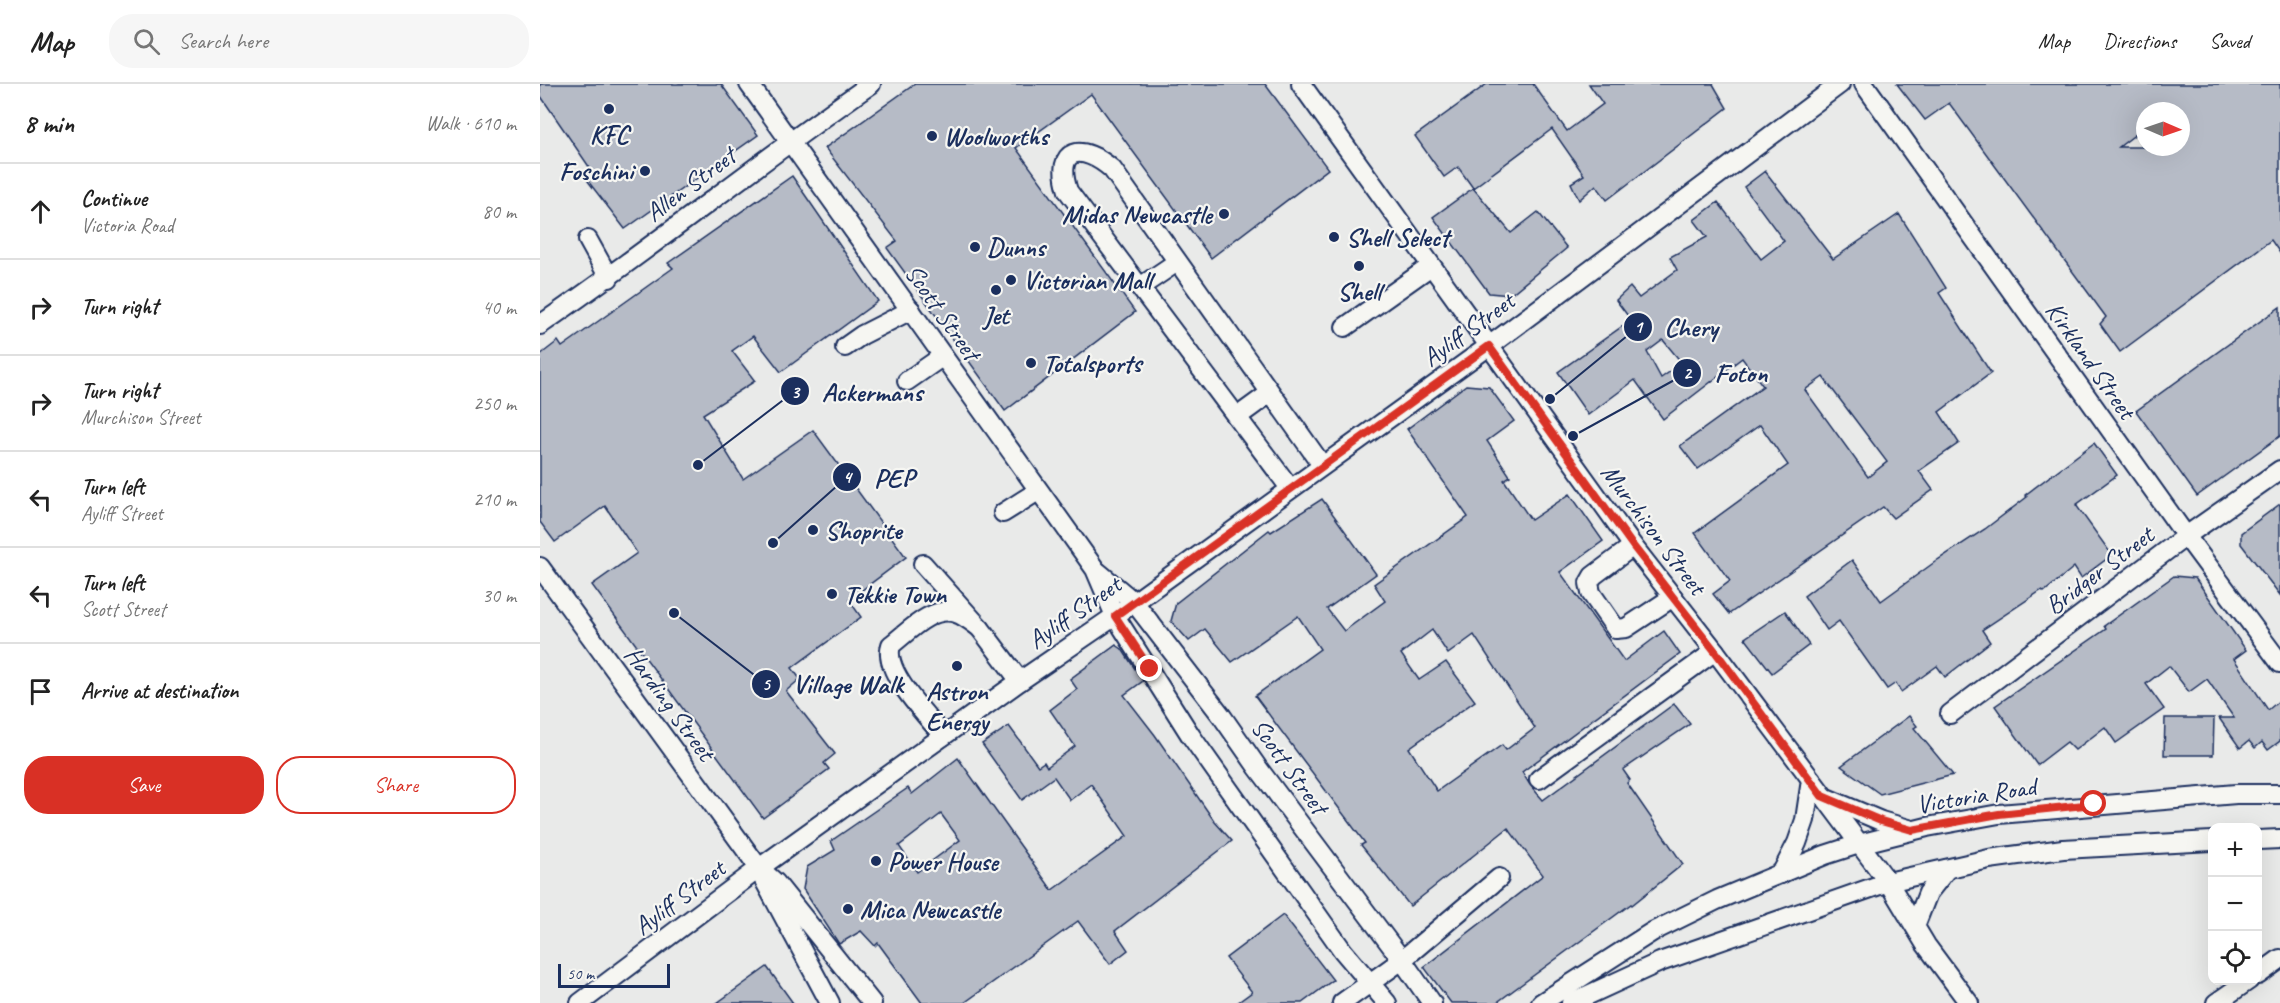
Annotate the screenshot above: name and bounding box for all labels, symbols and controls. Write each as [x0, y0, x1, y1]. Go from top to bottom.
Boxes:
search box [109, 14, 529, 68]
text: Map [30, 24, 73, 59]
icon: search [130, 25, 163, 58]
text: Search here [178, 27, 268, 55]
text: Map [2038, 28, 2070, 54]
text: Directions [2103, 28, 2176, 54]
text: Saved [2209, 28, 2250, 54]
marker: KFC [602, 102, 616, 116]
north arrow [2136, 102, 2190, 156]
text: 8 min [24, 107, 74, 140]
text: Walk · 610 m [426, 111, 516, 136]
place label: KFC [590, 118, 632, 151]
place label: Woolworths [944, 120, 1051, 153]
marker: Woolworths [925, 129, 939, 143]
street label: Allen Street [638, 138, 745, 229]
place label: Foschini [559, 155, 637, 188]
marker: Foschini [638, 164, 652, 178]
text: Continue [81, 185, 147, 213]
icon: ahead [24, 195, 57, 228]
place label: Midas Newcastle [1062, 198, 1214, 231]
text: 80 m [482, 199, 516, 224]
marker: Midas Newcastle [1217, 207, 1231, 221]
text: Victoria Road [81, 213, 174, 238]
place label: Shell Select [1346, 221, 1453, 254]
marker: Shell Select [1327, 230, 1341, 244]
place label: Dunns [987, 231, 1048, 264]
marker: Dunns [968, 240, 982, 254]
street label: Scott Street [897, 258, 990, 370]
marker: Shell [1352, 259, 1366, 273]
place label: Victorian Mall [1023, 264, 1157, 297]
marker: Victorian Mall [1004, 273, 1018, 287]
place label: Shell [1337, 275, 1386, 308]
marker: Jet [989, 283, 1003, 297]
street label: Ayliff Street [1416, 283, 1523, 374]
icon: right [24, 291, 57, 324]
text: Turn right [81, 293, 158, 321]
text: 40 m [482, 295, 516, 320]
street label: Kirkland Street [2038, 295, 2144, 427]
place label: Jet [981, 299, 1011, 332]
callout: Chery [1623, 304, 1730, 349]
text: Chery [1664, 310, 1721, 344]
text: 1 [1634, 316, 1644, 338]
place label: Totalsports [1043, 347, 1144, 380]
callout: Foton [1672, 350, 1779, 395]
marker: Totalsports [1024, 356, 1038, 370]
text: Foton [1715, 356, 1768, 390]
text: 2 [1683, 362, 1693, 384]
callout: Ackermans [780, 369, 934, 414]
text: Ackermans [822, 375, 925, 409]
text: Turn right [81, 377, 158, 405]
text: 3 [791, 381, 801, 403]
icon: right [24, 387, 57, 420]
text: 250 m [473, 391, 516, 416]
text: Murchison Street [81, 405, 201, 430]
callout: PEP [832, 455, 925, 500]
street label: Murchison Street [1594, 457, 1715, 603]
text: PEP [874, 461, 918, 495]
text: 4 [843, 466, 853, 488]
text: Turn left [81, 473, 145, 501]
icon: left [24, 483, 57, 516]
text: 210 m [473, 487, 516, 512]
text: Ayliff Street [81, 501, 163, 526]
place label: Shoprite [825, 514, 904, 547]
street label: Bridger Street [2038, 517, 2162, 622]
marker: Shoprite [806, 523, 820, 537]
street label: Ayliff Street [1021, 567, 1129, 656]
text: Turn left [81, 569, 145, 597]
place label: Tekkie Town [844, 578, 947, 611]
icon: left [24, 579, 57, 612]
text: 30 m [482, 583, 516, 608]
marker: Tekkie Town [825, 587, 839, 601]
text: Scott Street [81, 597, 166, 622]
street label: Harding Street [617, 639, 724, 769]
route end [1136, 655, 1162, 681]
marker: Astron Energy [950, 659, 964, 673]
callout: Village Walk [751, 661, 916, 706]
text: Village Walk [793, 667, 906, 701]
text: 5 [762, 673, 772, 695]
icon: arrive [24, 675, 57, 708]
place label: Astron Energy [926, 675, 991, 738]
text: Arrive at destination [81, 677, 238, 705]
street label: Scott Street [1244, 712, 1337, 823]
button: Save [24, 756, 264, 814]
button: Share [276, 756, 516, 814]
street label: Victoria Road [1914, 769, 2042, 821]
route start [2080, 790, 2106, 816]
map controls [2208, 823, 2262, 985]
button: + [2208, 823, 2262, 877]
place label: Power House [888, 845, 1000, 878]
street label: Ayliff Street [627, 851, 734, 943]
marker: Power House [869, 854, 883, 868]
button: − [2208, 877, 2262, 931]
place label: Mica Newcastle [860, 893, 1003, 926]
marker: Mica Newcastle [841, 902, 855, 916]
button: locate [2208, 931, 2262, 985]
scale bar [558, 961, 670, 988]
text: 50 m [567, 964, 594, 984]

